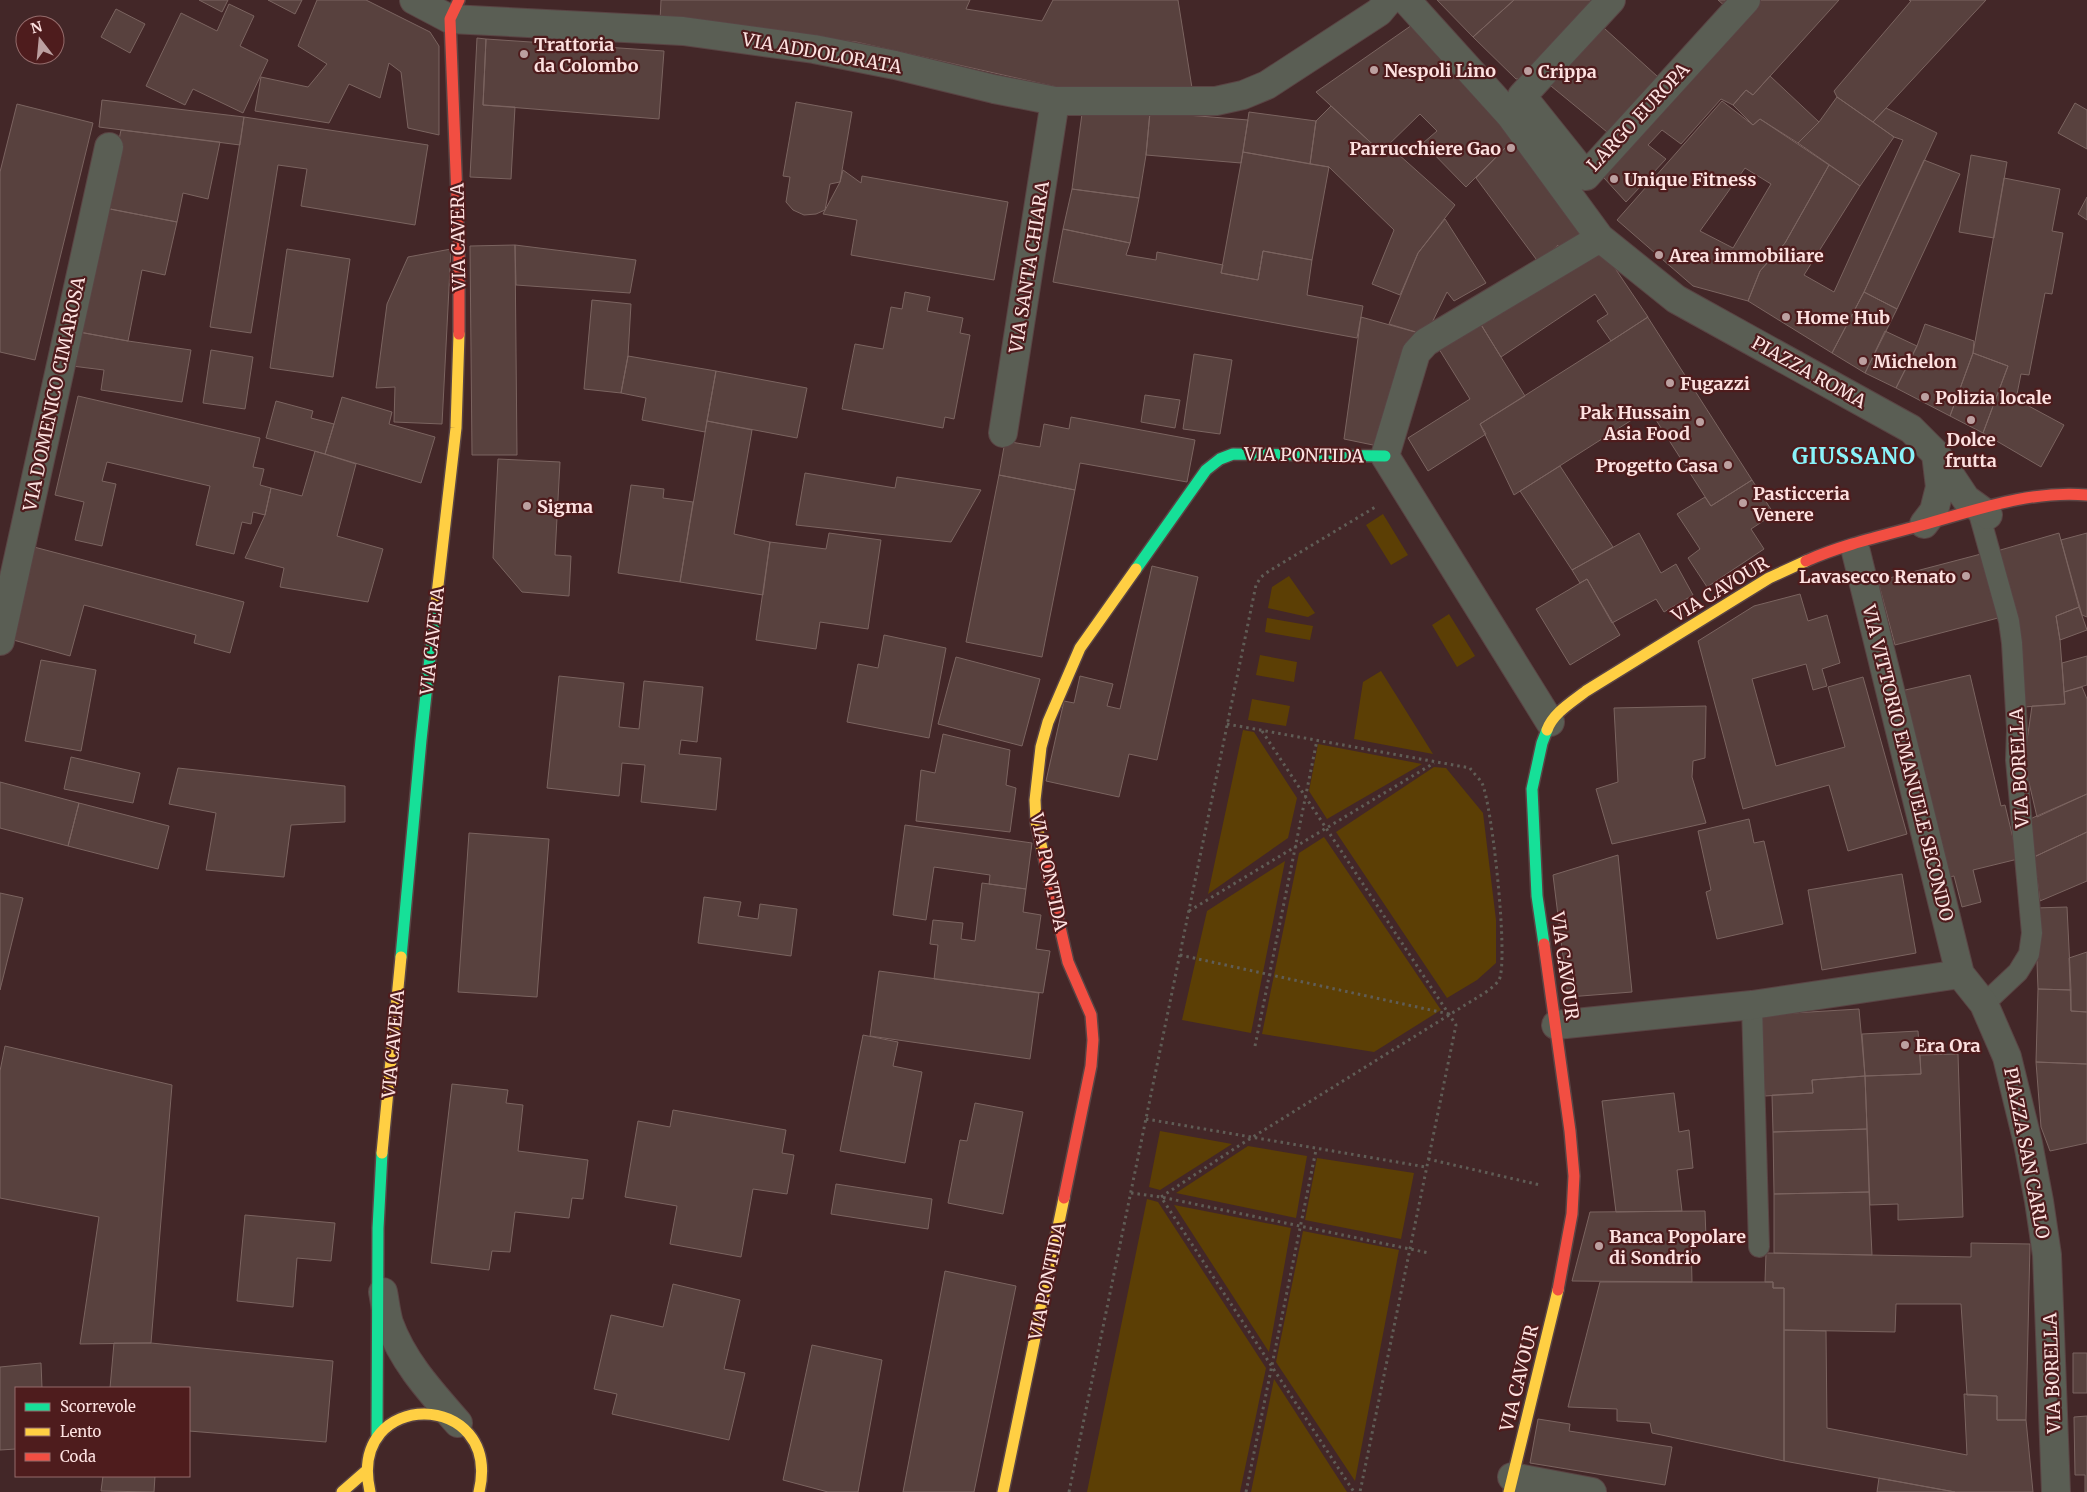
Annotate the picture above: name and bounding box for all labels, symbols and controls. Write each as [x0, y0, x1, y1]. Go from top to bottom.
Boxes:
north arrow [15, 15, 65, 65]
text: N [29, 17, 44, 38]
street label: VIA ADDOLORATA [739, 27, 904, 78]
place label: Trattoria da Colombo [534, 33, 639, 77]
marker: Trattoria da Colombo [518, 48, 530, 60]
street label: LARGO EUROPA [1582, 58, 1694, 176]
place label: Nespoli Lino [1384, 59, 1496, 82]
place label: Crippa [1538, 60, 1597, 83]
marker: Nespoli Lino [1368, 64, 1380, 76]
marker: Crippa [1522, 65, 1534, 77]
place label: Parrucchiere Gao [1349, 137, 1501, 160]
marker: Parrucchiere Gao [1505, 142, 1517, 154]
place label: Unique Fitness [1624, 168, 1756, 191]
marker: Unique Fitness [1608, 173, 1620, 185]
street label: VIA SANTA CHIARA [1004, 179, 1054, 356]
street label: VIA CAVERA [446, 182, 470, 292]
place label: Area immobiliare [1668, 244, 1824, 267]
marker: Area immobiliare [1653, 249, 1665, 261]
street label: VIA DOMENICO CIMAROSA [18, 274, 90, 514]
place label: Home Hub [1796, 306, 1890, 329]
marker: Home Hub [1780, 311, 1792, 323]
street label: PIAZZA ROMA [1748, 331, 1870, 413]
place label: Michelon [1873, 350, 1957, 373]
marker: Michelon [1857, 355, 1869, 367]
place label: Fugazzi [1680, 372, 1750, 395]
marker: Fugazzi [1664, 377, 1676, 389]
place label: Polizia locale [1935, 386, 2052, 409]
marker: Polizia locale [1919, 391, 1931, 403]
place label: Pak Hussain Asia Food [1580, 401, 1690, 445]
marker: Dolce frutta [1965, 414, 1977, 426]
marker: Pak Hussain Asia Food [1694, 416, 1706, 428]
place label: Dolce frutta [1945, 428, 1997, 472]
street label: VIA PONTIDA [1243, 442, 1364, 468]
district label: GIUSSANO [1792, 442, 1916, 470]
place label: Progetto Casa [1596, 454, 1718, 477]
marker: Progetto Casa [1722, 459, 1734, 471]
place label: Pasticceria Venere [1752, 482, 1850, 526]
place label: Sigma [537, 495, 593, 518]
marker: Pasticceria Venere [1737, 497, 1749, 509]
marker: Sigma [521, 500, 533, 512]
street label: VIA CAVOUR [1666, 551, 1773, 628]
place label: Lavasecco Renato [1799, 565, 1956, 588]
marker: Lavasecco Renato [1960, 570, 1972, 582]
street label: VIA CAVERA [415, 586, 449, 697]
street label: VIA VITTORIO EMANUELE SECONDO [1857, 601, 1959, 924]
street label: VIA BORELLA [2004, 707, 2034, 830]
street label: VIA PONTIDA [1025, 810, 1073, 933]
street label: VIA CAVOUR [1546, 909, 1584, 1022]
street label: VIA CAVERA [377, 989, 409, 1100]
place label: Era Ora [1915, 1034, 1981, 1057]
marker: Era Ora [1899, 1039, 1911, 1051]
street label: PIAZZA SAN CARLO [1999, 1065, 2055, 1241]
street label: VIA PONTIDA [1023, 1220, 1071, 1343]
place label: Banca Popolare di Sondrio [1609, 1225, 1746, 1269]
marker: Banca Popolare di Sondrio [1593, 1240, 1605, 1252]
street label: VIA BORELLA [2038, 1312, 2066, 1435]
street label: VIA CAVOUR [1494, 1322, 1543, 1435]
legend [15, 1387, 190, 1477]
text: Scorrevole [60, 1397, 136, 1416]
text: Lento [60, 1422, 102, 1441]
text: Coda [60, 1447, 96, 1466]

